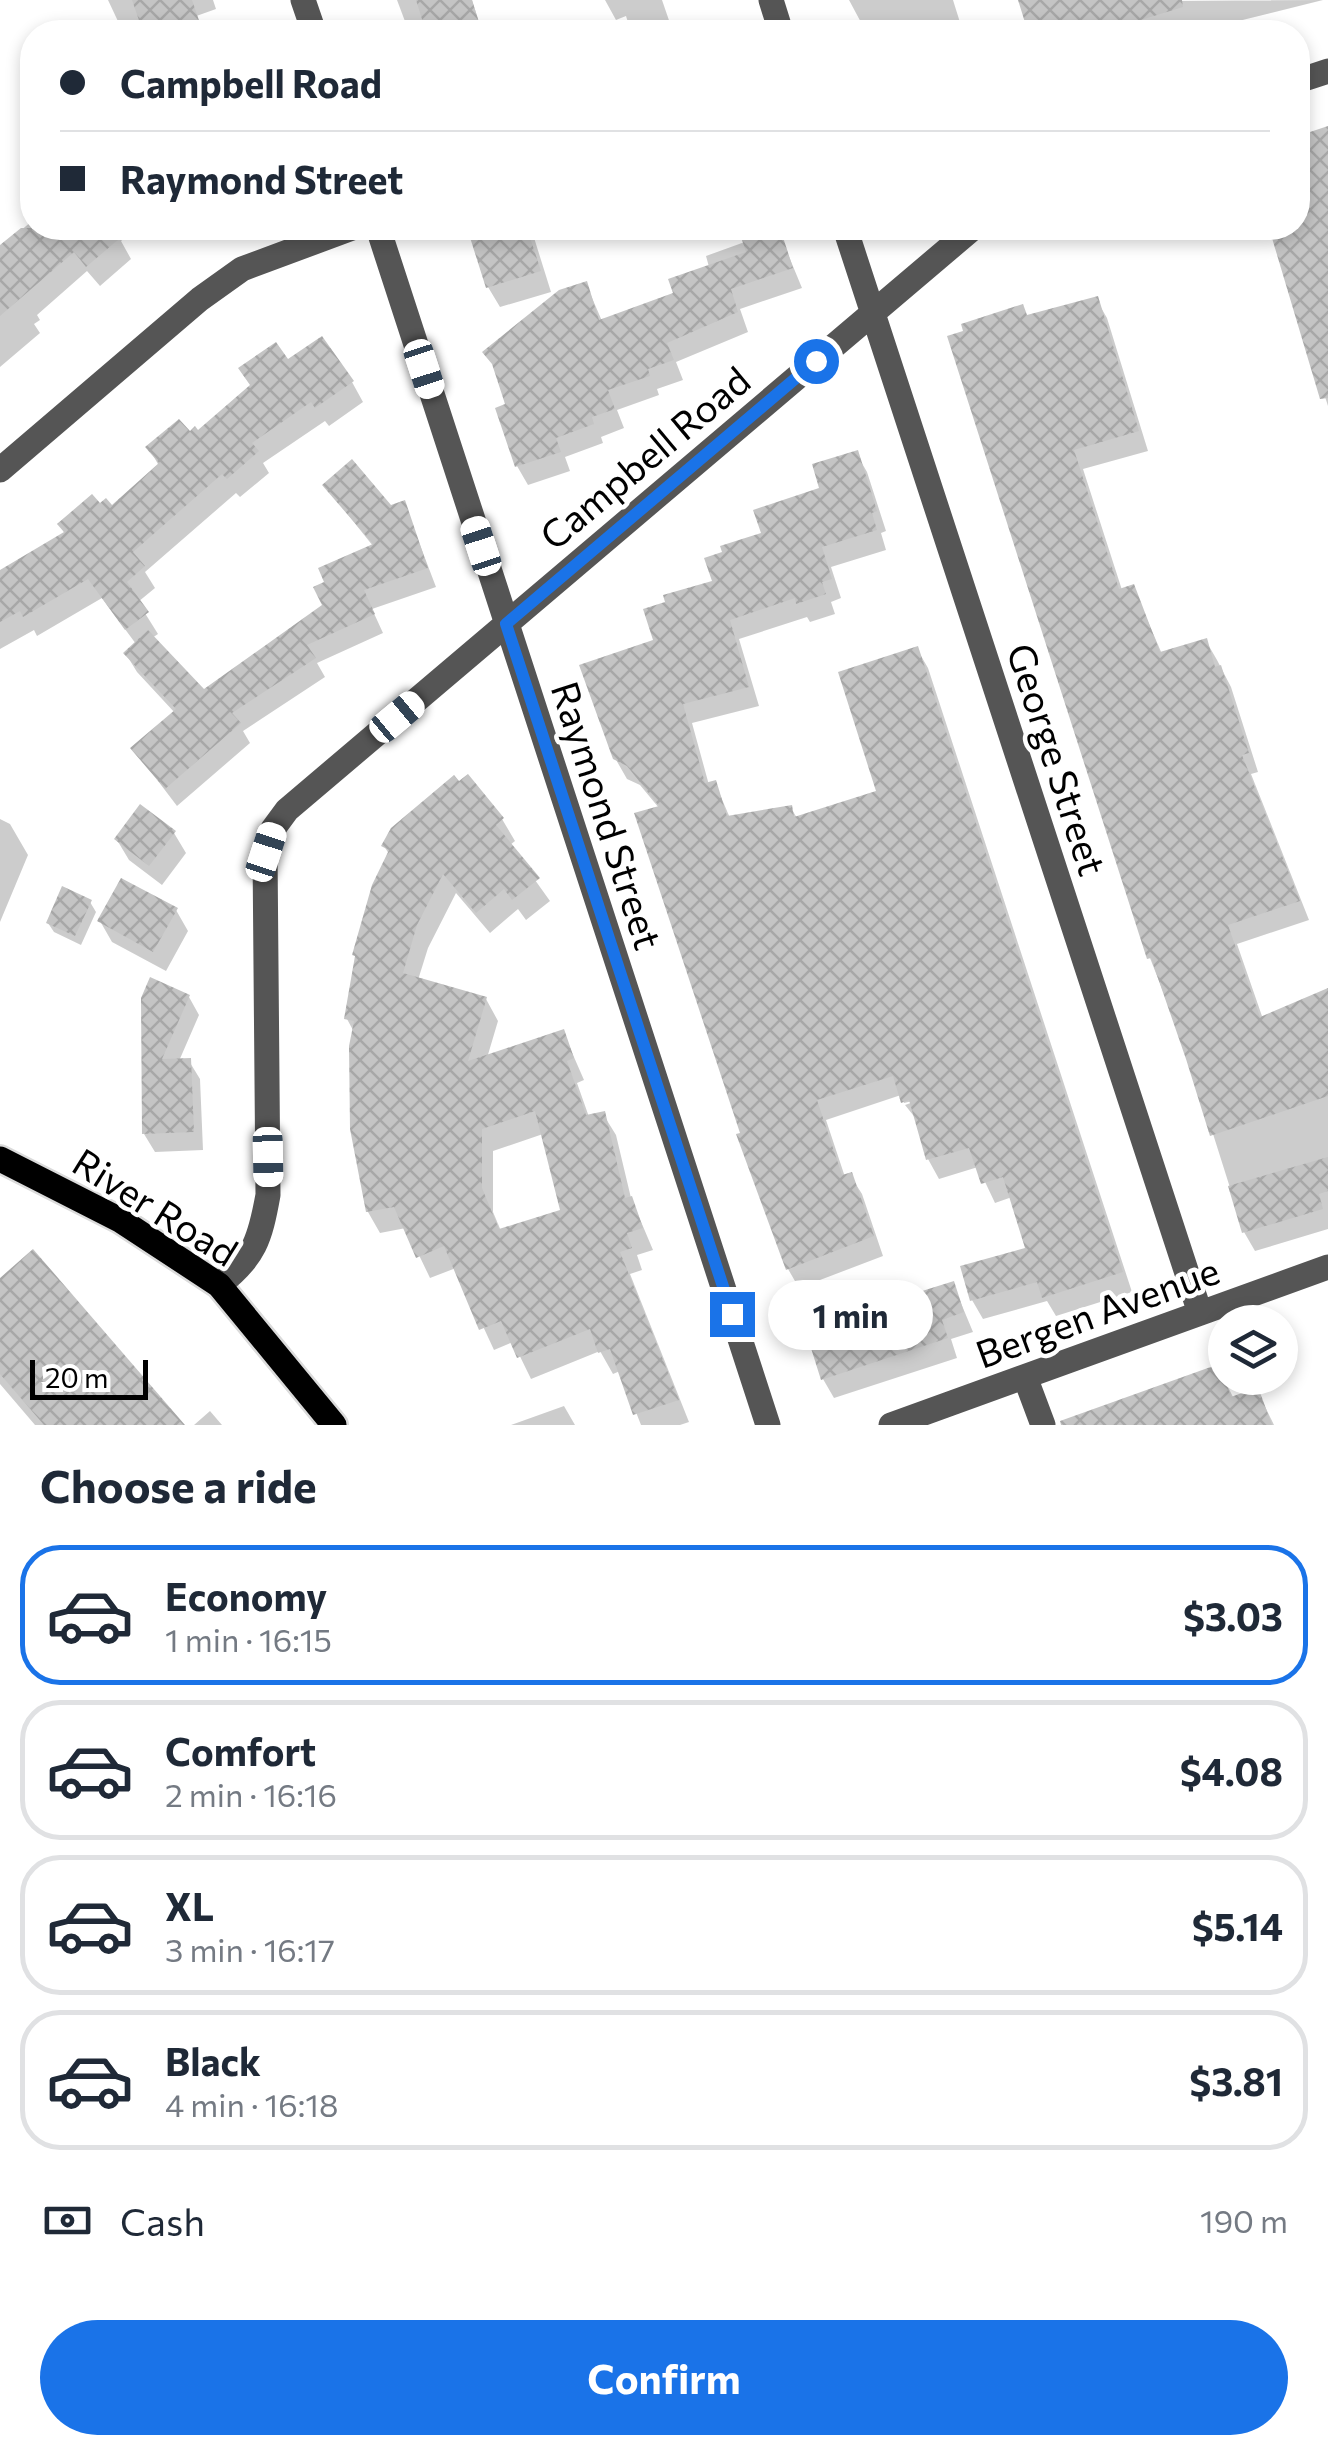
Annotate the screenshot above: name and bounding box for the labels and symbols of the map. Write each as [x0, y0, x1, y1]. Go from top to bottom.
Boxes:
car [400, 336, 448, 402]
route start [794, 339, 839, 384]
street label: Campbell Road [530, 356, 758, 558]
car [457, 513, 505, 579]
street label: George Street [998, 637, 1118, 881]
street label: Raymond Street [543, 675, 673, 955]
car [364, 686, 430, 748]
car [242, 819, 290, 885]
car [252, 1127, 284, 1187]
street label: River Road [65, 1137, 247, 1275]
street label: Bergen Avenue [969, 1245, 1225, 1377]
callout: 1 min [767, 1279, 932, 1349]
route end [710, 1292, 755, 1337]
scale bar [30, 1355, 148, 1400]

